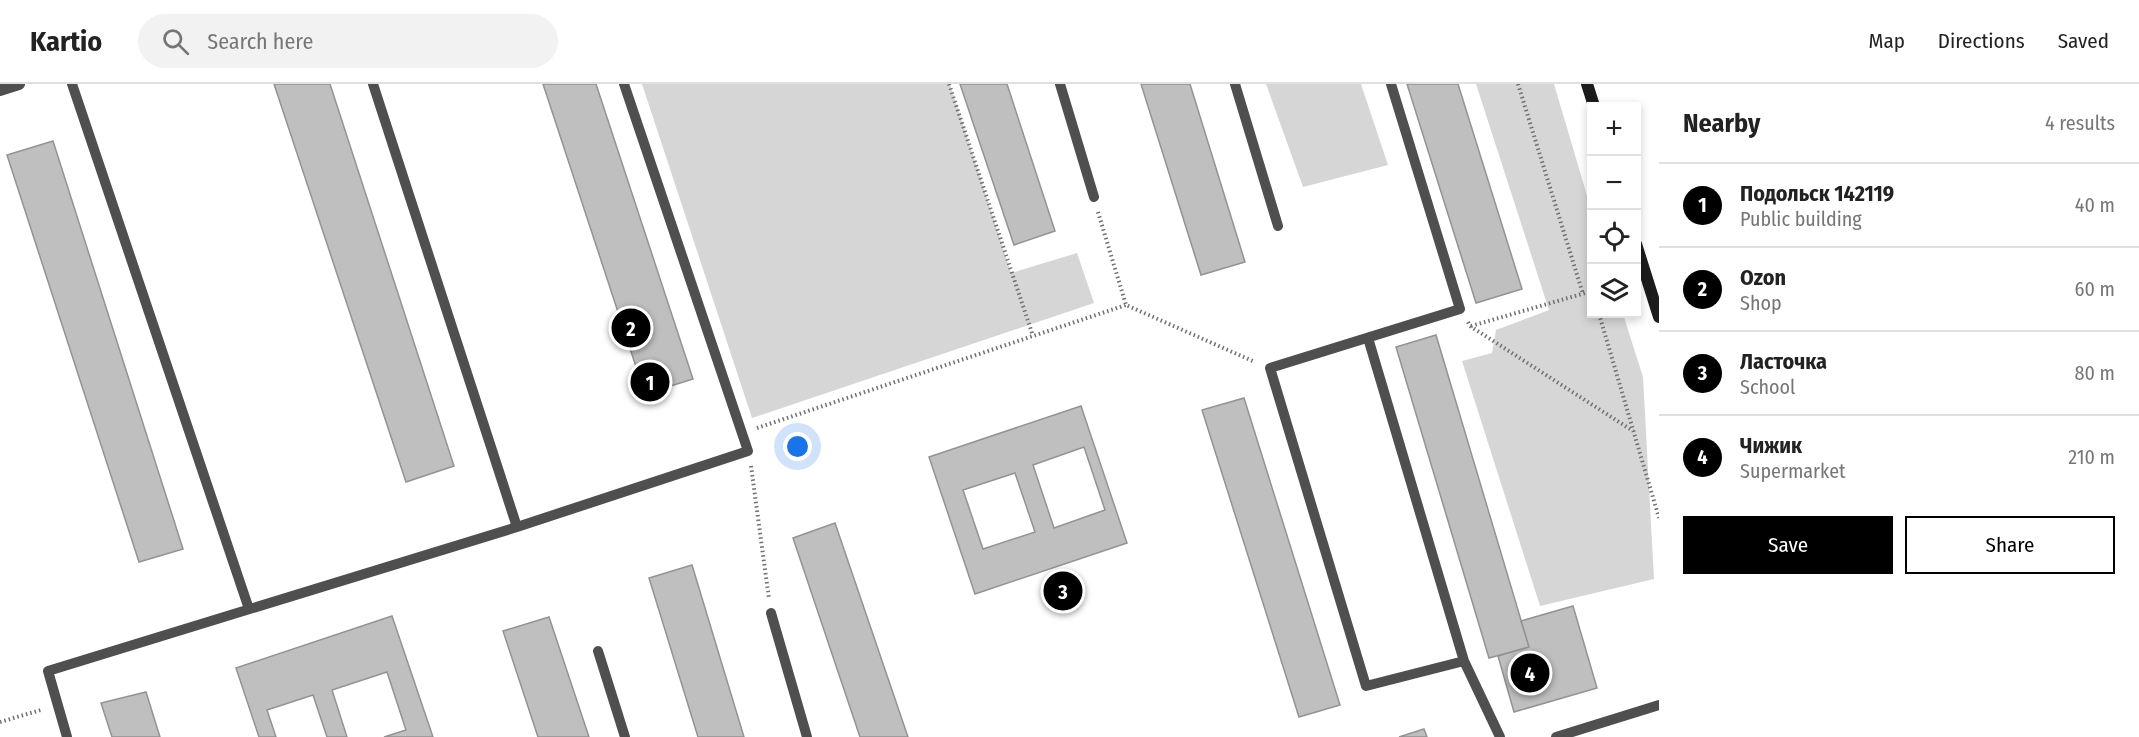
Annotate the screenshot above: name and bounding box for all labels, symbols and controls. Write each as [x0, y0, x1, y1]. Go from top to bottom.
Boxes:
search box [138, 14, 558, 68]
text: Kartio [30, 25, 102, 58]
icon: search [159, 25, 192, 58]
text: Search here [207, 28, 313, 55]
text: Map [1868, 28, 1905, 54]
text: Directions [1938, 28, 2025, 54]
text: Saved [2058, 28, 2109, 54]
map controls [1587, 102, 1641, 318]
button: + [1587, 102, 1641, 156]
text: Nearby [1683, 108, 1760, 139]
text: 4 results [2045, 111, 2115, 135]
button: − [1587, 156, 1641, 210]
text: Подольск 142119 [1740, 180, 1894, 207]
text: 1 [1698, 193, 1707, 217]
text: 40 m [2075, 193, 2115, 217]
text: Public building [1740, 207, 1862, 231]
button: locate [1587, 210, 1641, 264]
button: layers [1587, 264, 1641, 318]
text: Ozon [1740, 264, 1786, 291]
text: 2 [1698, 277, 1707, 301]
text: 60 m [2075, 277, 2115, 301]
text: Shop [1740, 291, 1782, 315]
pin: 2 [612, 306, 650, 350]
text: Ласточка [1740, 348, 1827, 375]
pin: 1 [630, 360, 670, 404]
text: 3 [1698, 361, 1707, 385]
text: 80 m [2075, 361, 2115, 385]
text: School [1740, 375, 1795, 399]
your location [783, 432, 812, 461]
text: Чижик [1740, 432, 1802, 459]
text: 4 [1697, 445, 1708, 469]
text: 210 m [2068, 445, 2115, 469]
text: Supermarket [1740, 459, 1846, 483]
button: Save [1683, 516, 1893, 574]
button: Share [1905, 516, 2115, 574]
pin: 3 [1044, 568, 1082, 614]
pin: 4 [1510, 650, 1550, 696]

